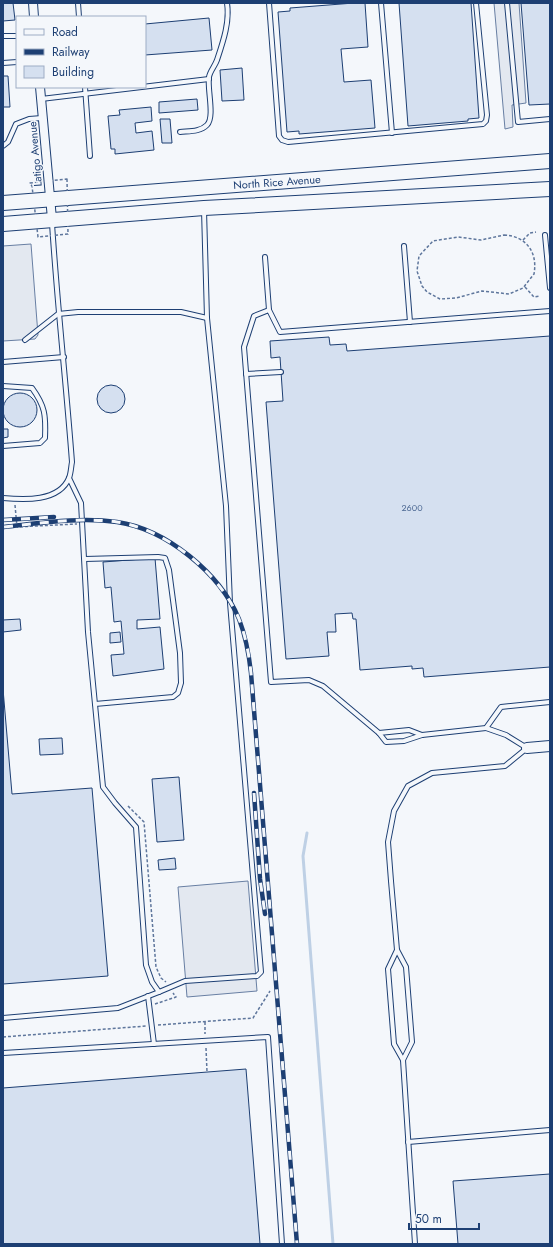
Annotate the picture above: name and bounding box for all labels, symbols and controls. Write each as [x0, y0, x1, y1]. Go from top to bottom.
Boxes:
legend [16, 16, 146, 88]
text: Road [52, 23, 78, 41]
text: Railway [52, 43, 90, 61]
text: Building [52, 63, 94, 81]
street label: Latigo Avenue [24, 120, 46, 187]
street label: North Rice Avenue [233, 171, 322, 193]
house number: 2600 [401, 501, 423, 514]
scale bar [409, 1205, 479, 1231]
text: 50 m [415, 1210, 442, 1228]

